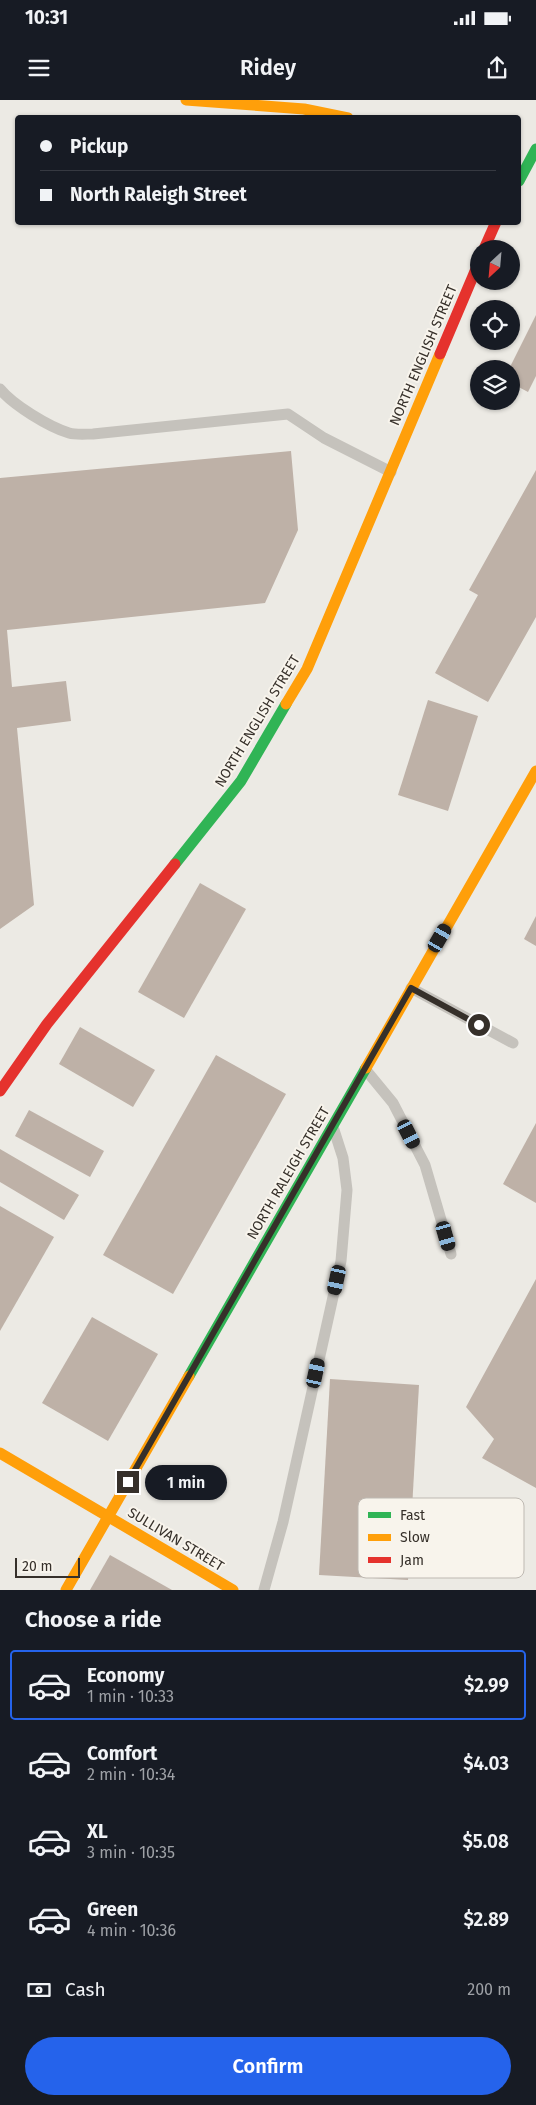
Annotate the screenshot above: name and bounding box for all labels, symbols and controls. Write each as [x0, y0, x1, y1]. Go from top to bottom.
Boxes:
text: 10:31 [25, 6, 68, 29]
icon: menu [25, 54, 53, 82]
text: Ridey [240, 54, 296, 81]
icon: share [483, 54, 511, 82]
text: Pickup [70, 135, 128, 158]
text: North Raleigh Street [70, 183, 247, 206]
north arrow [470, 240, 520, 290]
map controls [470, 240, 520, 410]
street label: NORTH ENGLISH STREET [386, 282, 461, 428]
button: locate [470, 300, 520, 350]
button: layers [470, 360, 520, 410]
street label: NORTH ENGLISH STREET [211, 652, 304, 790]
car [426, 921, 453, 955]
route start [468, 1014, 490, 1036]
street label: NORTH RALEIGH STREET [243, 1103, 334, 1243]
car [395, 1117, 422, 1151]
car [434, 1220, 457, 1252]
car [326, 1264, 347, 1296]
car [305, 1357, 326, 1389]
callout: 1 min [146, 1464, 228, 1500]
route end [117, 1471, 139, 1493]
text: 1 min [167, 1473, 205, 1492]
legend [358, 1498, 524, 1578]
street label: SULLIVAN STREET [125, 1504, 228, 1575]
text: Fast [400, 1507, 426, 1524]
text: Slow [400, 1529, 430, 1546]
text: Jam [400, 1552, 424, 1569]
scale bar [15, 1555, 80, 1578]
text: 20 m [22, 1558, 52, 1575]
text: Choose a ride [25, 1606, 161, 1633]
icon: car [27, 1663, 72, 1708]
text: Economy [87, 1664, 164, 1687]
text: $2.99 [464, 1674, 509, 1697]
text: 1 min · 10:33 [87, 1687, 174, 1706]
icon: car [27, 1741, 72, 1786]
text: Comfort [87, 1742, 157, 1765]
text: $4.03 [463, 1752, 509, 1775]
text: 2 min · 10:34 [87, 1765, 175, 1784]
icon: car [27, 1819, 72, 1864]
text: XL [87, 1820, 108, 1843]
text: $5.08 [462, 1830, 509, 1853]
text: 3 min · 10:35 [87, 1843, 175, 1862]
icon: car [27, 1897, 72, 1942]
text: Green [87, 1898, 138, 1921]
text: $2.89 [463, 1908, 509, 1931]
text: 4 min · 10:36 [87, 1921, 176, 1940]
icon: cash [25, 1976, 53, 2004]
text: Cash [65, 1978, 106, 2001]
text: 200 m [467, 1980, 511, 1999]
button: Confirm [25, 2037, 511, 2095]

